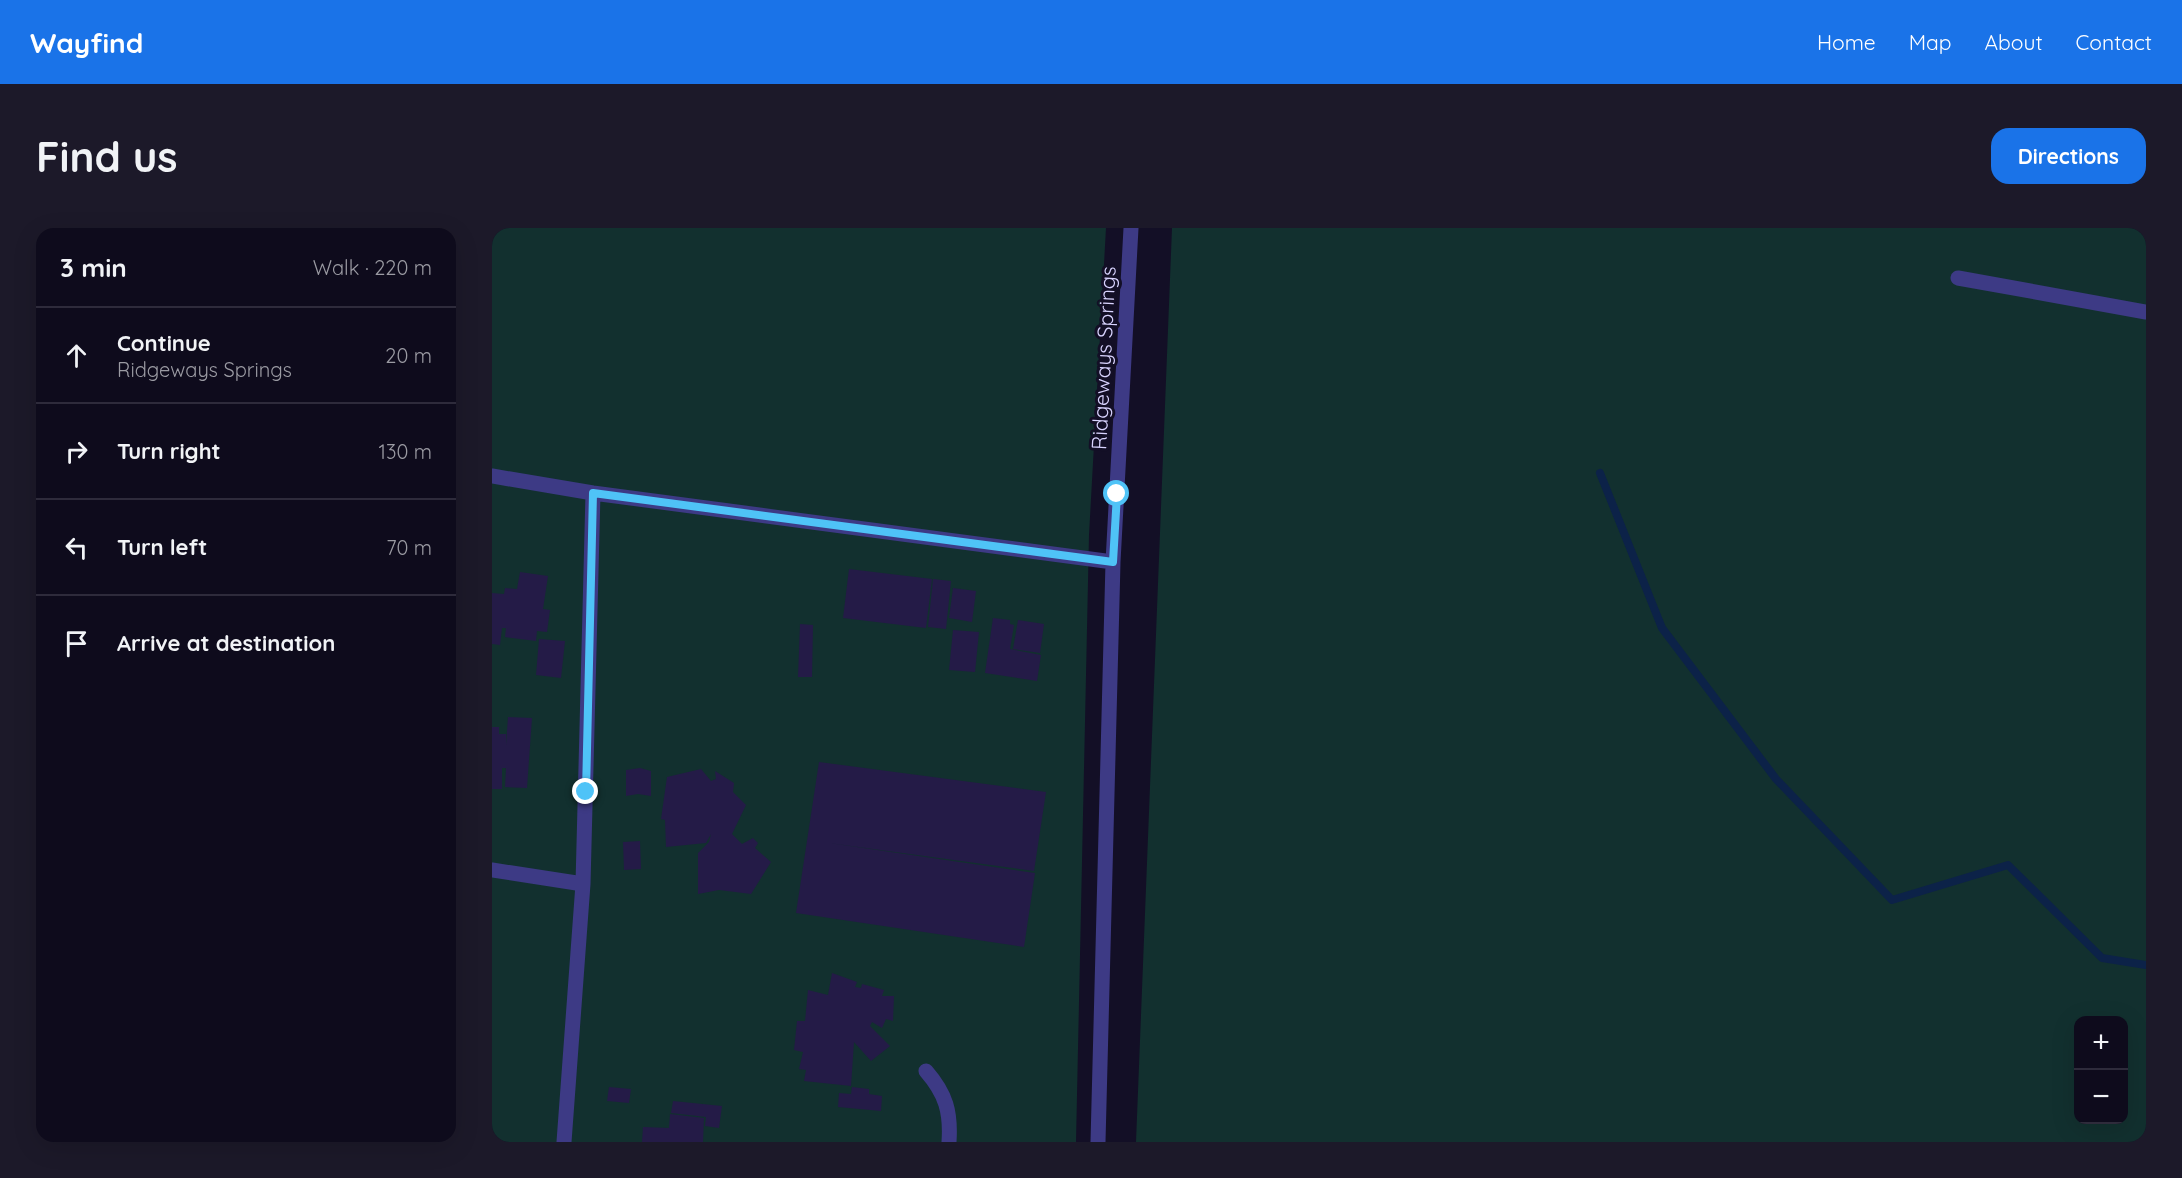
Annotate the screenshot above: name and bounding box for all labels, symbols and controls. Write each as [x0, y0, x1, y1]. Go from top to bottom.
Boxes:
text: Wayfind [30, 25, 143, 60]
text: Home [1817, 29, 1876, 55]
text: Map [1909, 29, 1952, 55]
text: About [1985, 29, 2043, 55]
text: Contact [2076, 29, 2152, 55]
button: Directions [1991, 128, 2146, 184]
text: Find us [36, 130, 178, 183]
text: 3 min [60, 251, 127, 284]
text: Walk · 220 m [313, 255, 432, 280]
street label: Ridgeways Springs [1085, 266, 1121, 450]
text: Continue [117, 329, 211, 357]
icon: ahead [60, 339, 93, 372]
text: 20 m [385, 343, 432, 368]
text: Ridgeways Springs [117, 357, 292, 382]
icon: right [60, 435, 93, 468]
text: Turn right [117, 437, 221, 465]
text: 130 m [379, 439, 432, 464]
route start [1103, 480, 1129, 506]
icon: left [60, 531, 93, 564]
text: Turn left [117, 533, 207, 561]
text: 70 m [386, 535, 432, 560]
icon: arrive [60, 627, 93, 660]
text: Arrive at destination [117, 629, 335, 657]
route end [572, 778, 598, 804]
map controls [2074, 1016, 2128, 1124]
button: + [2074, 1016, 2128, 1070]
button: − [2074, 1070, 2128, 1124]

